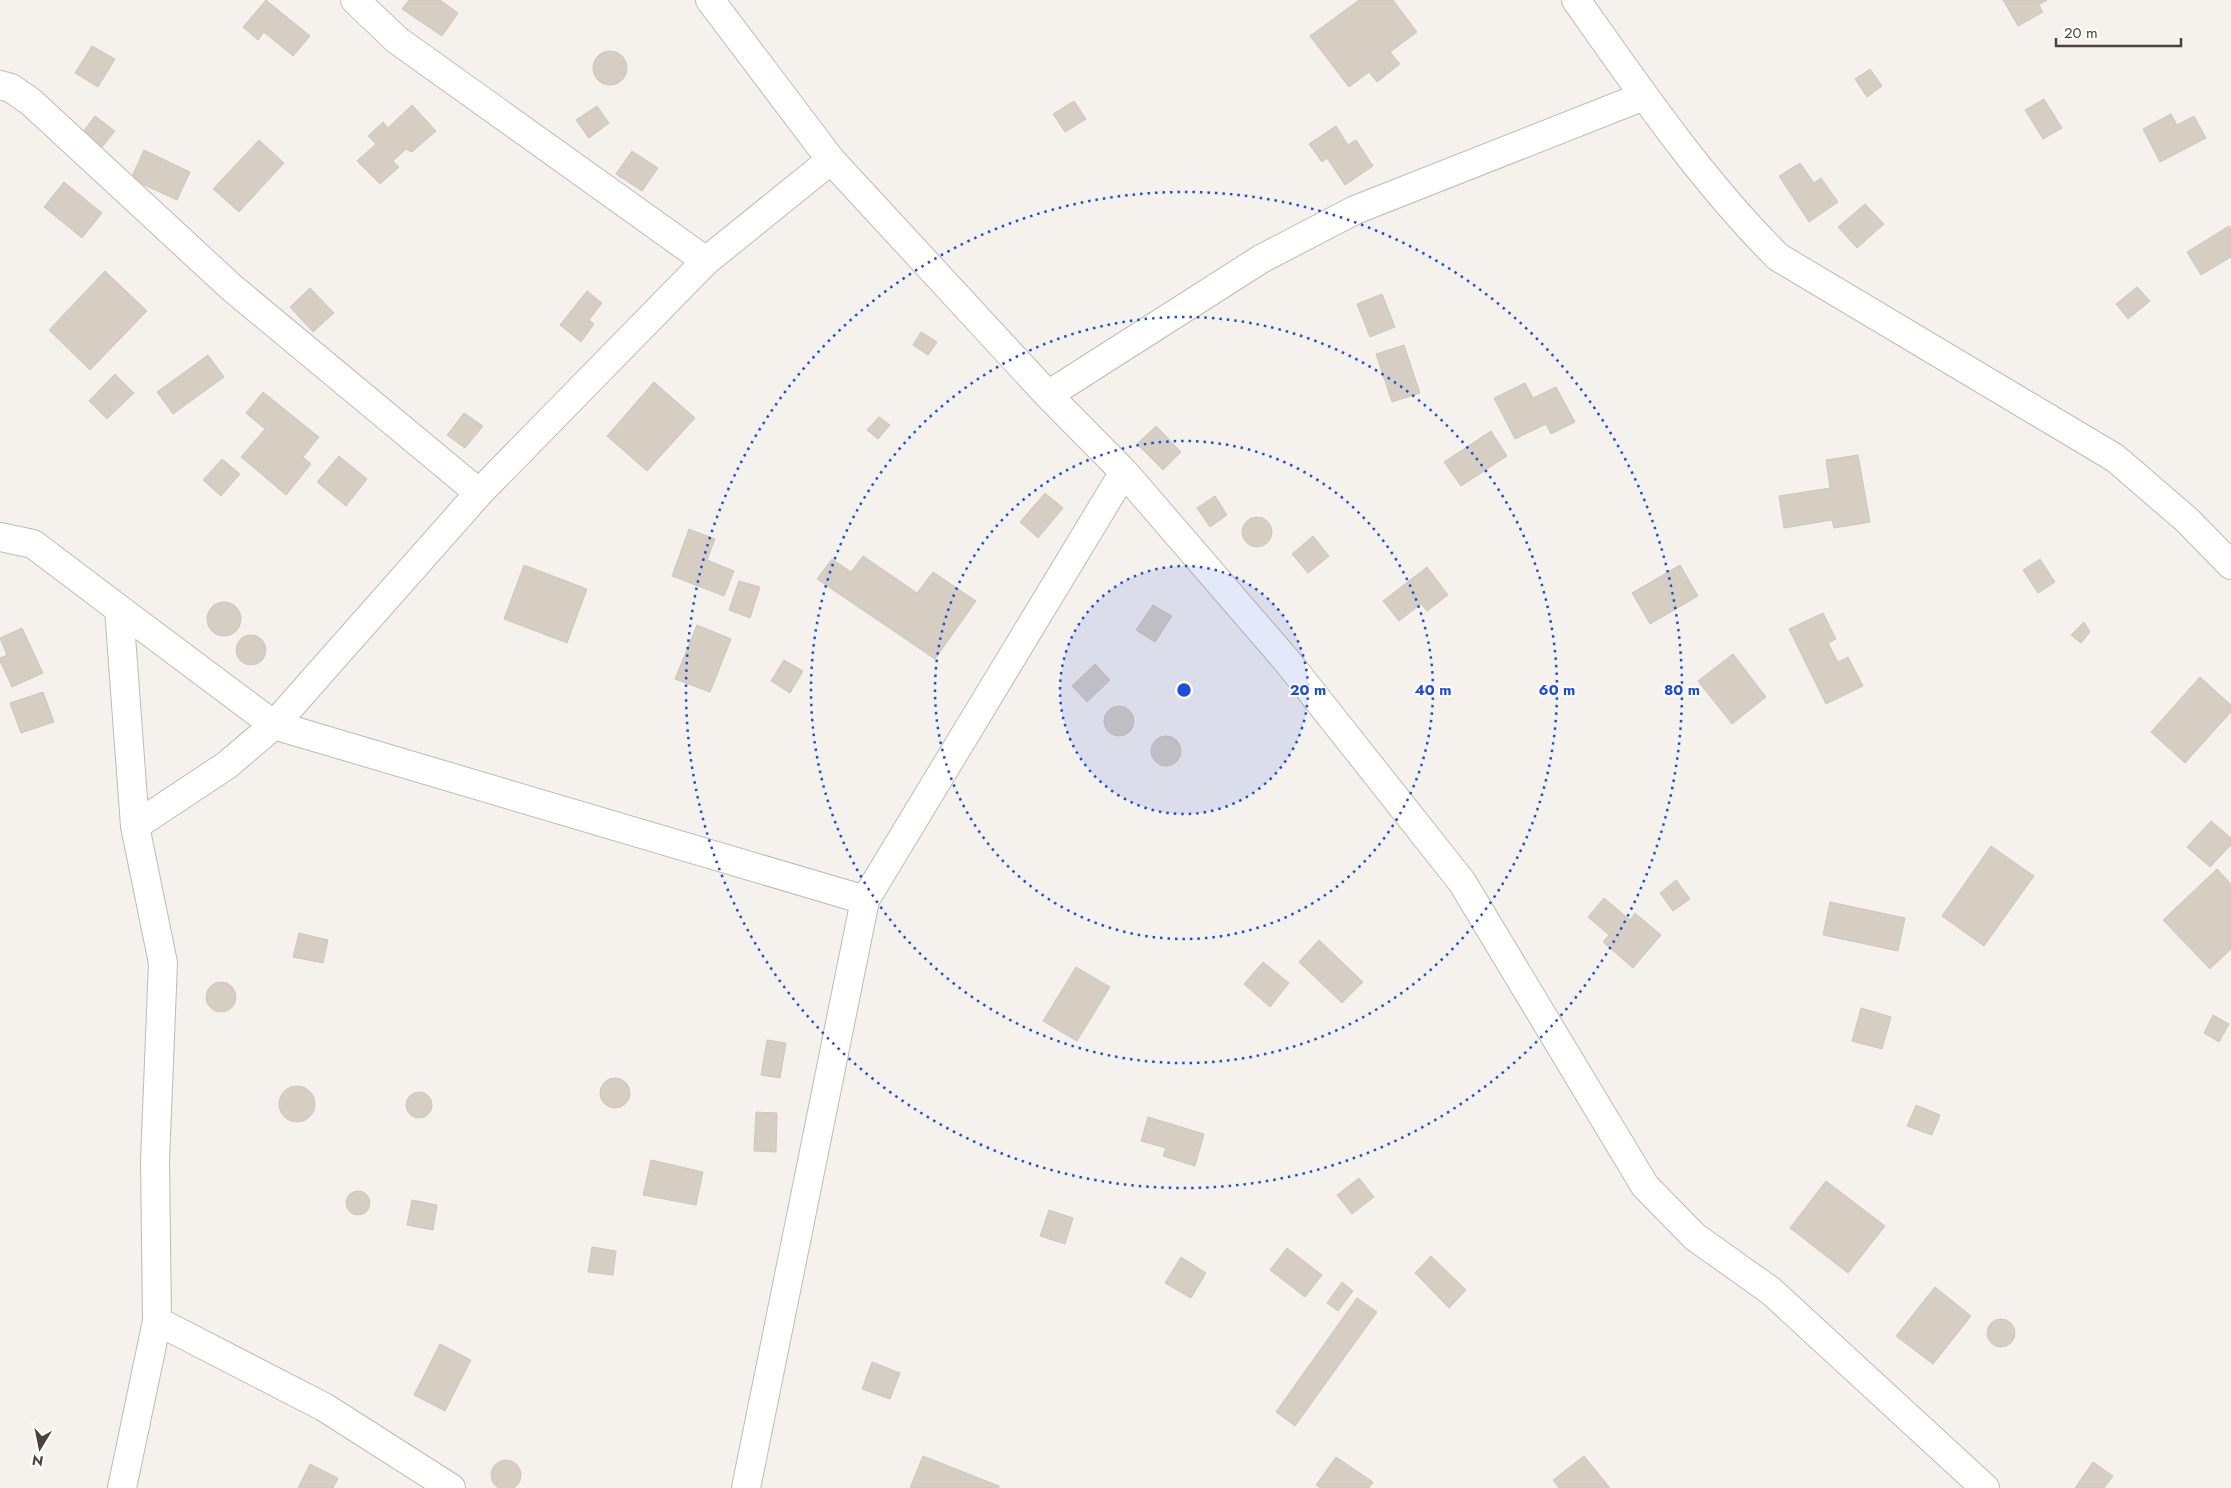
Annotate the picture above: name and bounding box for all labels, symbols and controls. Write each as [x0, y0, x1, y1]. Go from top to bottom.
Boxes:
scale bar [2056, 15, 2181, 47]
text: 20 m [2064, 22, 2098, 44]
text: 20 m [1290, 679, 1326, 701]
text: 40 m [1414, 679, 1452, 701]
text: 60 m [1539, 679, 1575, 701]
text: 80 m [1664, 679, 1700, 701]
centre of rings [1175, 681, 1193, 699]
north arrow [15, 1423, 65, 1473]
text: N [31, 1450, 45, 1472]

